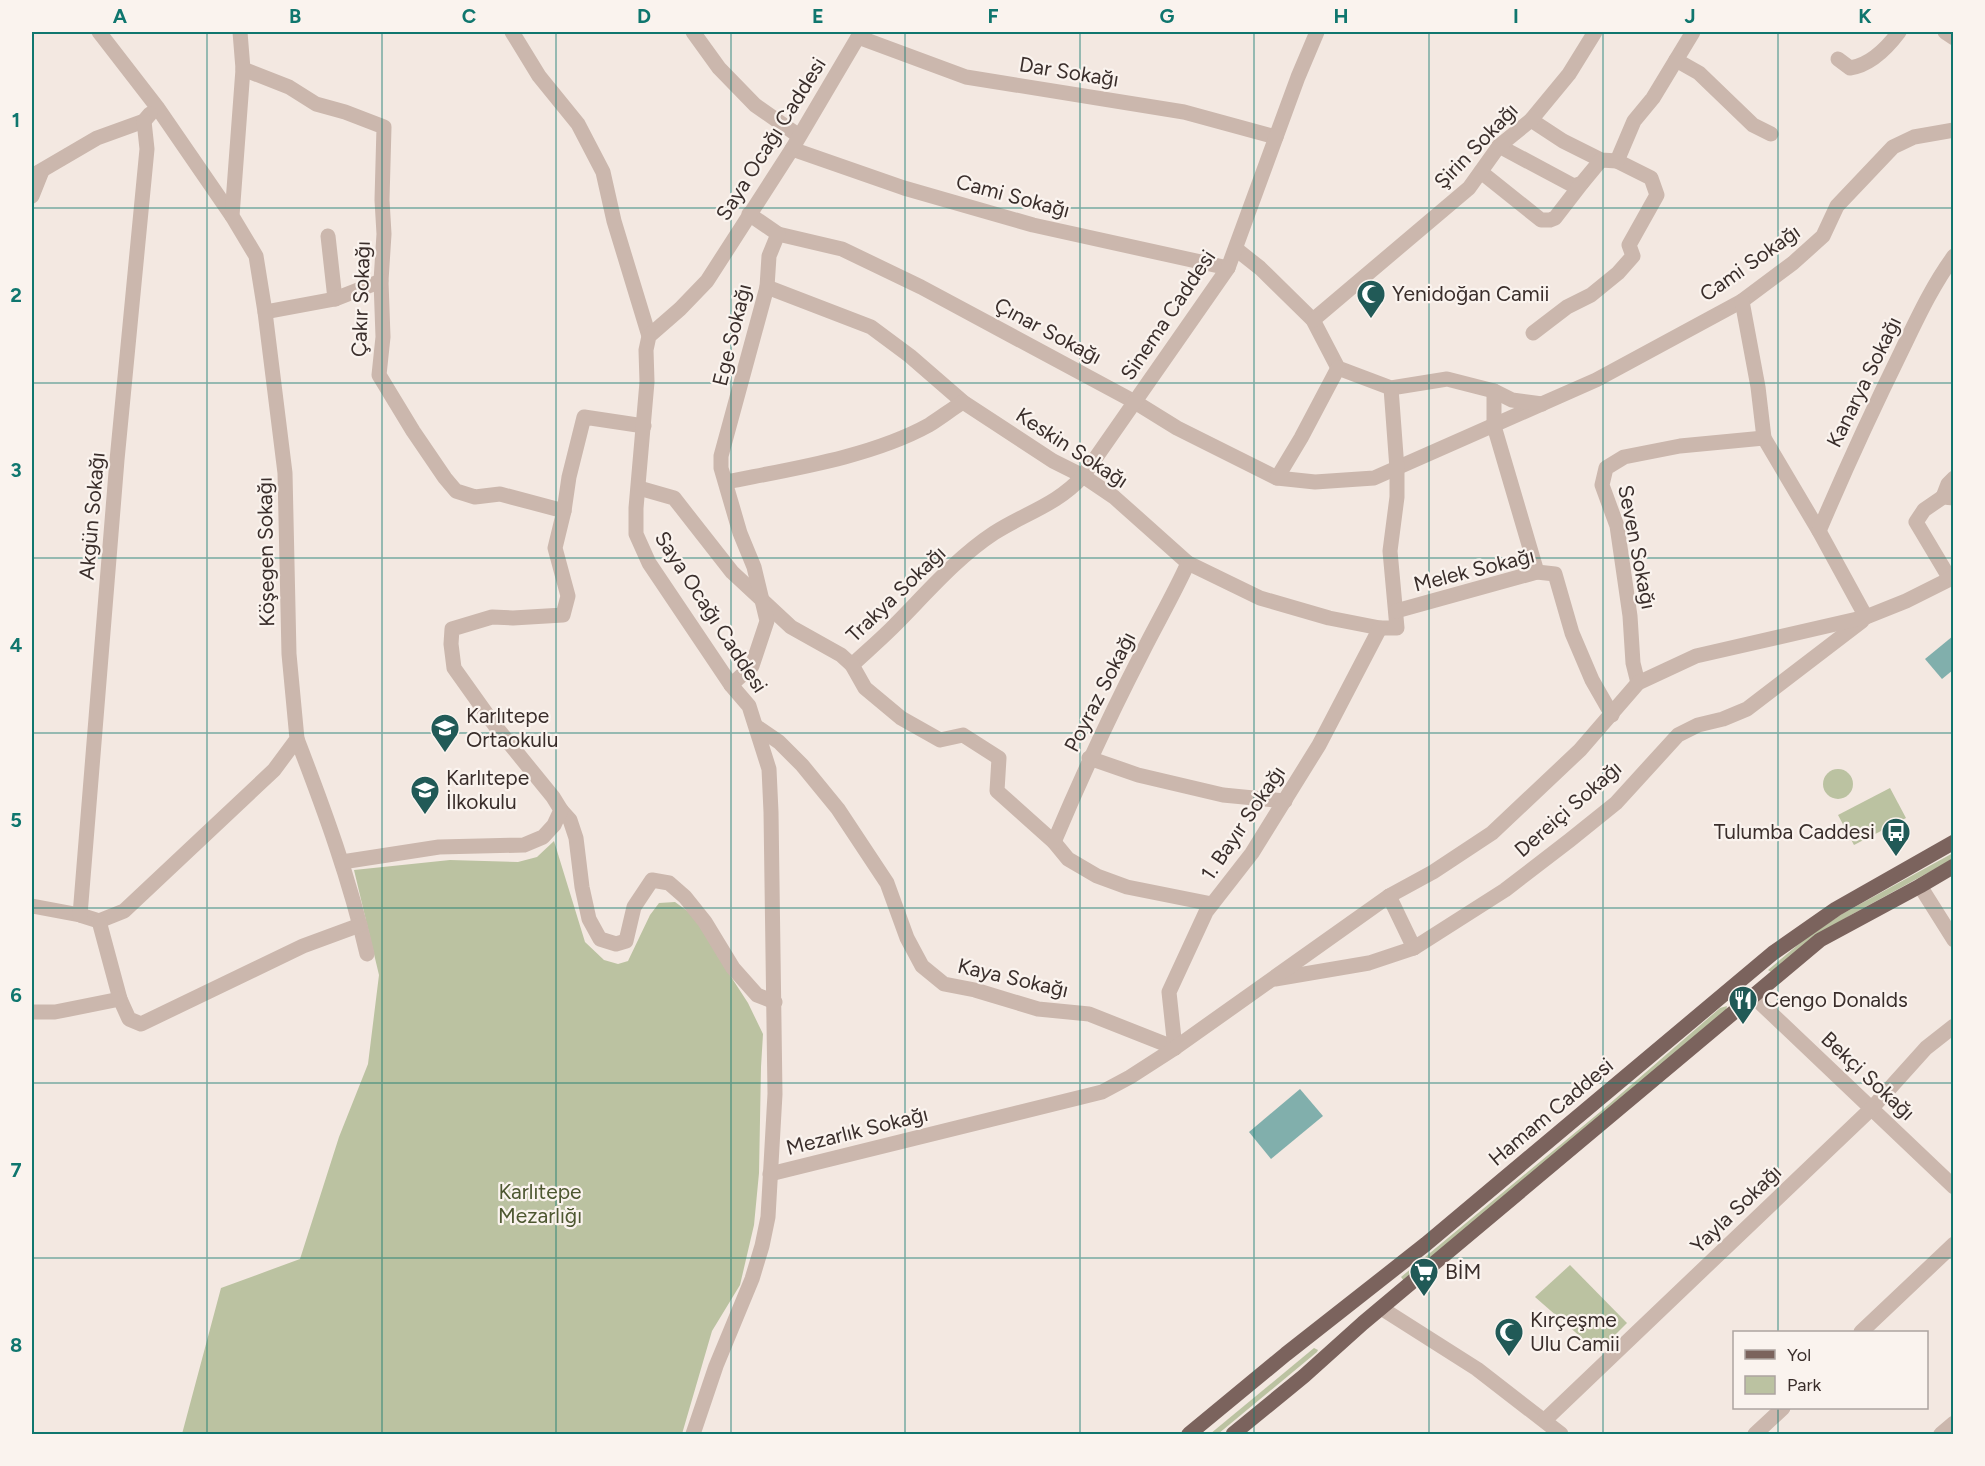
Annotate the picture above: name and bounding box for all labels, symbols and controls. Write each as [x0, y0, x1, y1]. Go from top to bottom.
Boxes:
text: A [113, 4, 128, 28]
text: B [289, 4, 301, 28]
text: C [462, 4, 476, 28]
text: D [637, 4, 651, 28]
text: E [812, 4, 824, 28]
text: F [987, 4, 999, 28]
text: G [1160, 4, 1175, 28]
text: H [1334, 4, 1349, 28]
text: I [1513, 4, 1519, 28]
text: J [1684, 4, 1696, 28]
text: K [1858, 4, 1872, 28]
street label: Dar Sokağı [1018, 51, 1121, 92]
street label: Saya Ocağı Caddesi [710, 53, 831, 225]
street label: Şirin Sokağı [1429, 98, 1523, 194]
text: 1 [12, 108, 20, 132]
street label: Cami Sokağı [954, 168, 1073, 223]
street label: Cami Sokağı [1695, 219, 1805, 306]
street label: Çakır Sokağı [346, 241, 375, 357]
street label: Sinema Caddesi [1115, 245, 1220, 384]
mosque icon: Yenidoğan Camii [1355, 278, 1387, 320]
street label: Ege Sokağı [707, 281, 756, 389]
place label: Yenidoğan Camii [1392, 281, 1549, 306]
text: 2 [10, 283, 22, 307]
street label: Çınar Sokağı [990, 292, 1106, 369]
street label: Kanarya Sokağı [1821, 312, 1906, 451]
street label: Keskin Sokağı [1011, 402, 1133, 493]
street label: Akgün Sokağı [73, 451, 110, 581]
text: 3 [10, 458, 22, 482]
street label: Köşegen Sokağı [252, 477, 279, 627]
street label: Seven Sokağı [1613, 483, 1662, 611]
street label: Saya Ocağı Caddesi [650, 526, 773, 697]
street label: Trakya Sokağı [841, 540, 950, 647]
street label: Melek Sokağı [1411, 542, 1537, 597]
street label: Poyraz Sokağı [1059, 628, 1140, 756]
text: 4 [10, 633, 23, 657]
place label: Karlıtepe Ortaokulu [466, 703, 558, 752]
school or university icon: Karlıtepe Ortaokulu [429, 712, 461, 754]
street label: Dereiçi Sokağı [1509, 755, 1626, 862]
street label: 1. Bayır Sokağı [1195, 761, 1290, 885]
place label: Karlıtepe İlkokulu [446, 765, 529, 814]
school or university icon: Karlıtepe İlkokulu [409, 774, 441, 816]
text: 5 [10, 808, 22, 832]
bus stop icon: Tulumba Caddesi [1880, 816, 1912, 858]
place label: Tulumba Caddesi [1714, 819, 1875, 844]
street label: Kaya Sokağı [955, 953, 1071, 1002]
text: 6 [10, 983, 22, 1007]
restaurant icon: Cengo Donalds [1727, 984, 1759, 1026]
place label: Cengo Donalds [1764, 987, 1908, 1012]
street label: Bekçi Sokağı [1816, 1026, 1920, 1125]
street label: Hamam Caddesi [1483, 1052, 1618, 1171]
street label: Mezarlık Sokağı [783, 1101, 930, 1160]
text: 7 [10, 1158, 22, 1182]
street label: Yayla Sokağı [1685, 1159, 1786, 1258]
park label: Karlıtepe Mezarlığı [498, 1179, 582, 1228]
supermarket icon: BİM [1408, 1256, 1440, 1298]
place label: BİM [1445, 1259, 1481, 1284]
place label: Kırçeşme Ulu Camii [1530, 1307, 1620, 1356]
mosque icon: Kırçeşme Ulu Camii [1493, 1316, 1525, 1358]
legend [1733, 1331, 1928, 1409]
text: 8 [10, 1333, 22, 1357]
text: Yol [1787, 1344, 1811, 1366]
text: Park [1787, 1374, 1822, 1396]

